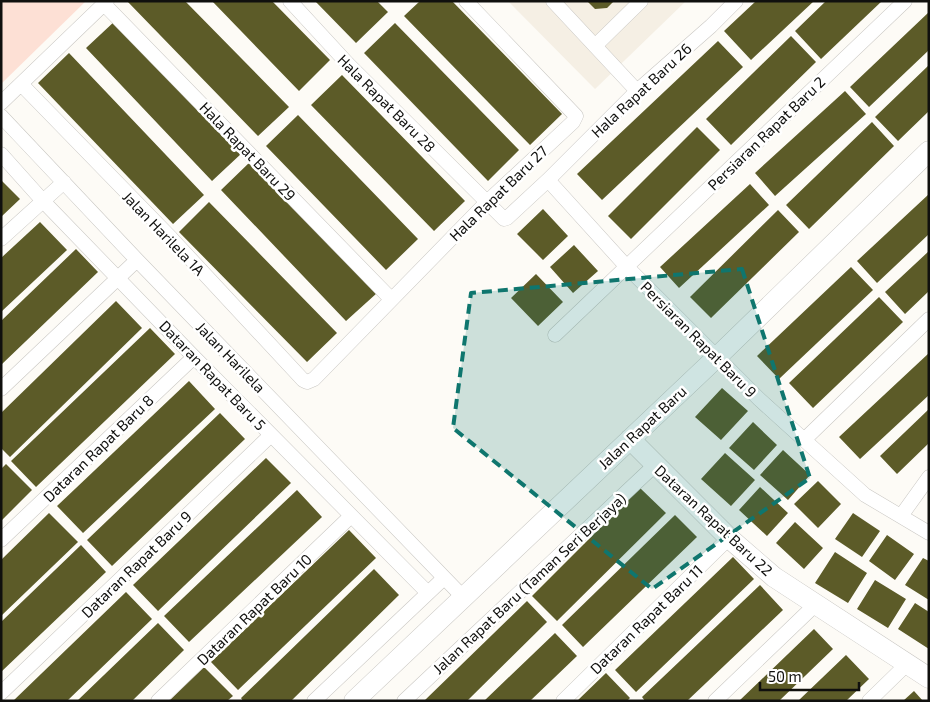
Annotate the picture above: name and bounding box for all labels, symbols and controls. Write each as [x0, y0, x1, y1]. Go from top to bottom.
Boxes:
street label: Hala Rapat Baru 26 [587, 39, 695, 141]
street label: Hala Rapat Baru 28 [334, 50, 440, 156]
street label: Persiaran Rapat Baru 2 [704, 72, 828, 194]
street label: Hala Rapat Baru 29 [196, 98, 300, 204]
street label: Hala Rapat Baru 27 [445, 141, 551, 244]
street label: Jalan Harilela 1A [119, 187, 209, 279]
street label: Persiaran Rapat Baru 9 [637, 277, 761, 401]
street label: Dataran Rapat Baru 5 [156, 316, 270, 434]
street label: Jalan Harilela [193, 318, 269, 396]
street label: Jalan Rapat Baru [594, 382, 690, 472]
street label: Dataran Rapat Baru 8 [39, 391, 157, 505]
street label: Dataran Rapat Baru 22 [651, 461, 777, 579]
street label: Jalan Rapat Baru (Taman Seri Berjaya) [429, 489, 630, 678]
street label: Dataran Rapat Baru 9 [77, 507, 195, 621]
street label: Dataran Rapat Baru 10 [193, 550, 315, 668]
street label: Dataran Rapat Baru 11 [586, 561, 706, 677]
scale bar [760, 660, 859, 692]
text: 50 m [768, 667, 802, 685]

